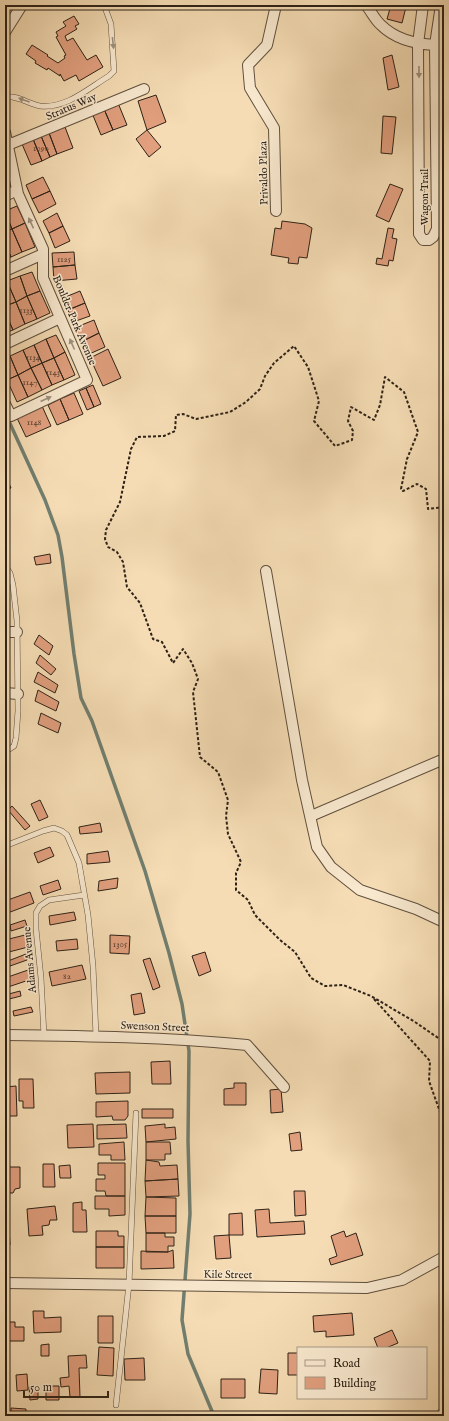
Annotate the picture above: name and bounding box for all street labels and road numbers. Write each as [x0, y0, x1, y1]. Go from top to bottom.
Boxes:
street label: Stratus Way [44, 90, 99, 124]
street label: Privaldo Plaza [256, 141, 272, 205]
street label: Wagon Trail [418, 169, 432, 225]
street label: Boulder Park Avenue [49, 273, 99, 367]
street label: Adams Avenue [20, 926, 40, 995]
street label: Swenson Street [120, 1019, 190, 1035]
street label: Kile Street [204, 1268, 253, 1282]

